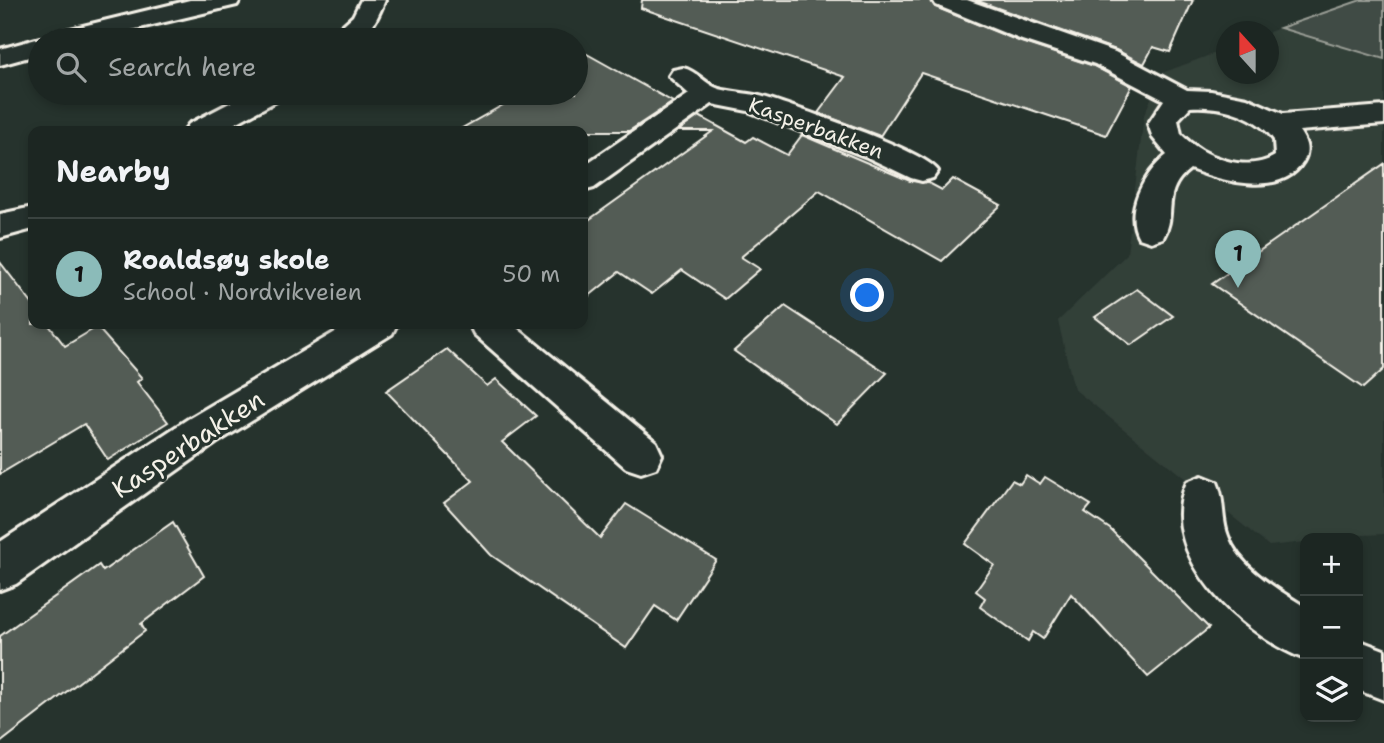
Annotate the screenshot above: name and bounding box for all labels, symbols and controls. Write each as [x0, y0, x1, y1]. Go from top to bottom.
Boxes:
north arrow [1216, 21, 1279, 84]
search box [28, 28, 588, 105]
icon: search [52, 48, 90, 86]
text: Search here [108, 49, 257, 84]
street label: Kasperbakken [745, 91, 887, 165]
text: Nearby [56, 151, 171, 192]
pin: 1 [1215, 230, 1261, 288]
text: Roaldsøy skole [123, 242, 330, 277]
text: 1 [74, 259, 84, 289]
text: 50 m [502, 259, 560, 289]
text: School · Nordvikveien [123, 277, 362, 307]
your location [850, 278, 884, 312]
street label: Kasperbakken [105, 381, 271, 506]
map controls [1300, 533, 1363, 722]
button: + [1300, 533, 1363, 596]
button: − [1300, 596, 1363, 659]
button: layers [1300, 659, 1363, 722]

